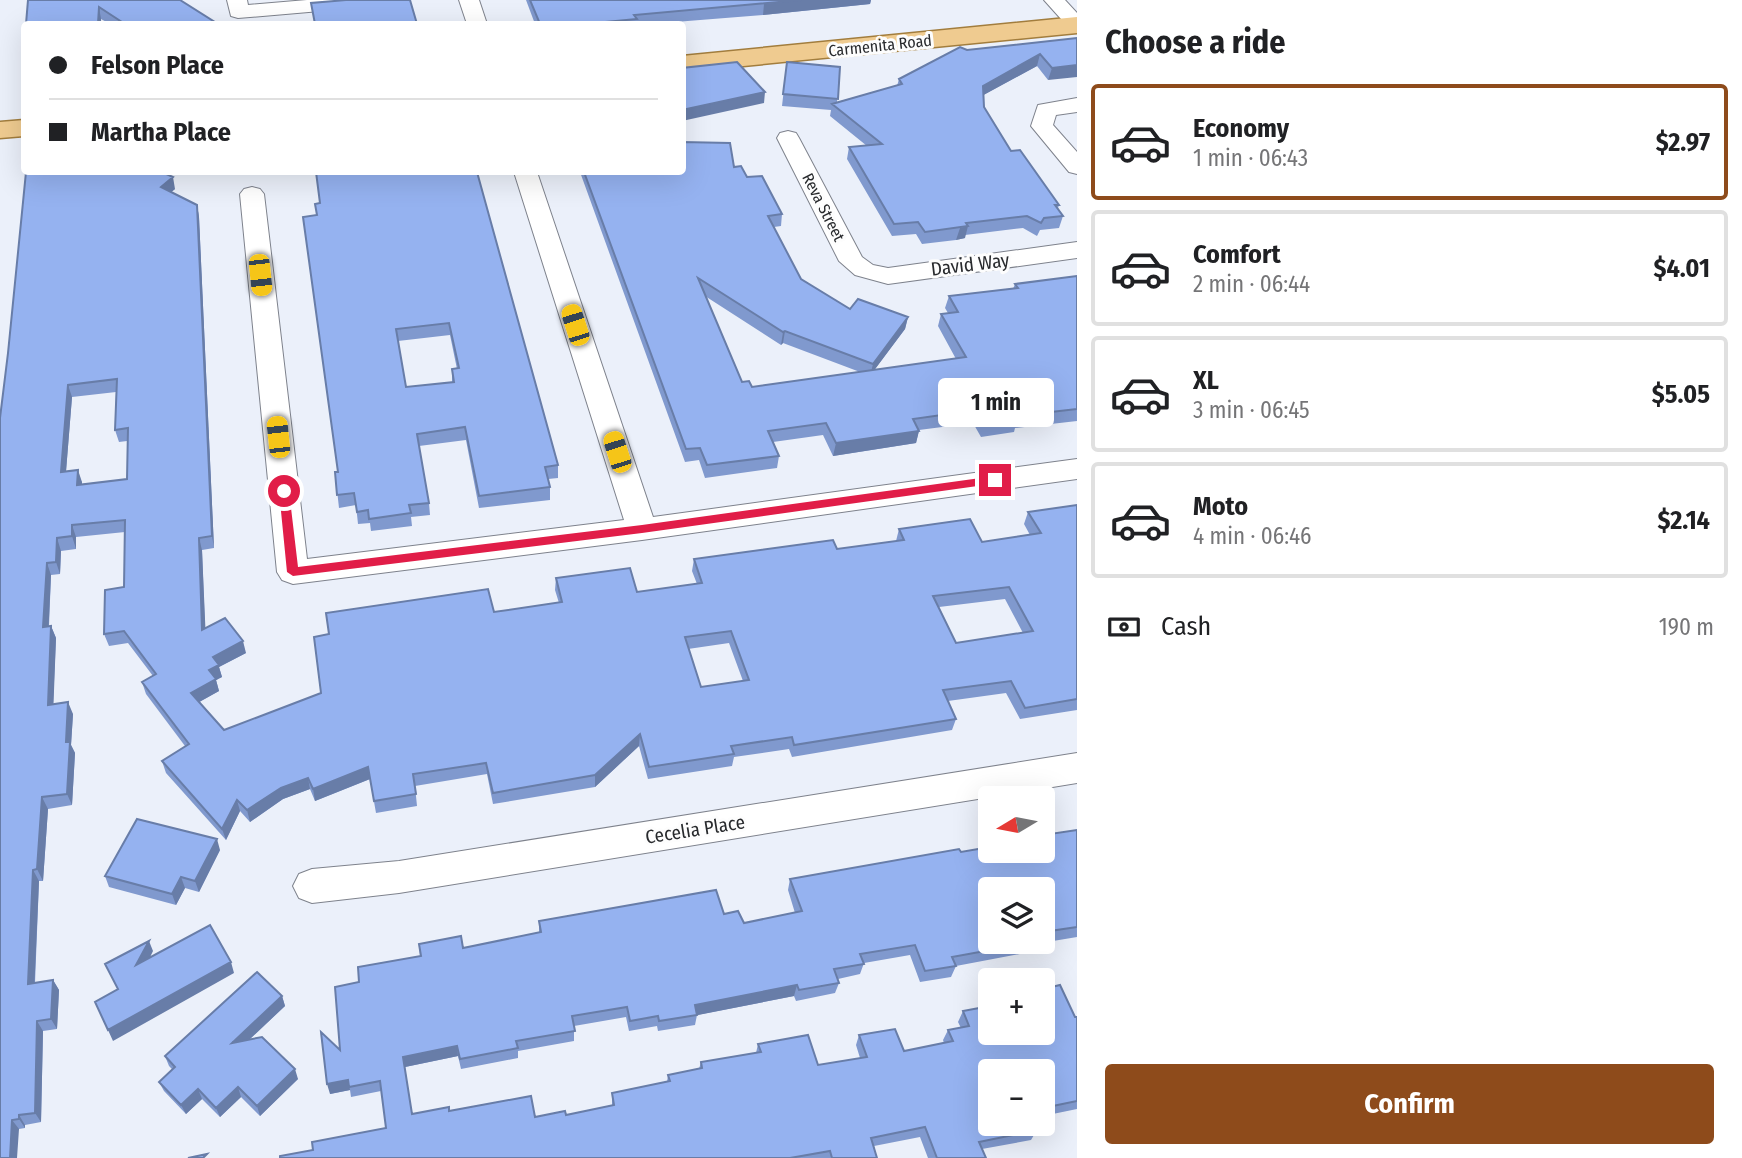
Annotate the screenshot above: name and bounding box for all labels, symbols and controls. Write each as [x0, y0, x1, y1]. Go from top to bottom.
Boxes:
text: Choose a ride [1105, 23, 1286, 61]
street label: Carmenita Road [827, 31, 933, 60]
text: Felson Place [91, 50, 224, 81]
icon: car [1109, 111, 1172, 174]
text: Economy [1193, 113, 1289, 144]
text: Martha Place [91, 117, 231, 148]
text: $2.97 [1656, 127, 1710, 158]
text: 1 min · 06:43 [1193, 144, 1308, 172]
street label: Reva Street [798, 170, 849, 245]
icon: car [1109, 237, 1172, 300]
text: Comfort [1193, 239, 1281, 270]
street label: David Way [929, 248, 1011, 281]
car [248, 253, 273, 297]
text: $4.01 [1653, 253, 1710, 284]
text: 2 min · 06:44 [1193, 270, 1310, 298]
car [559, 302, 592, 348]
icon: car [1109, 363, 1172, 426]
text: XL [1193, 365, 1219, 396]
callout: 1 min [937, 378, 1053, 428]
text: $5.05 [1652, 379, 1710, 410]
text: 1 min [971, 388, 1021, 416]
text: 3 min · 06:45 [1193, 396, 1310, 424]
car [266, 415, 291, 459]
car [601, 429, 634, 475]
route end [979, 464, 1011, 496]
route start [268, 475, 300, 507]
icon: car [1109, 489, 1172, 552]
text: Moto [1193, 491, 1248, 522]
text: $2.14 [1658, 505, 1710, 536]
text: 4 min · 06:46 [1193, 522, 1312, 550]
icon: cash [1105, 608, 1143, 646]
text: Cash [1161, 611, 1211, 642]
text: 190 m [1659, 613, 1714, 641]
north arrow [978, 786, 1055, 863]
map controls [978, 786, 1055, 1136]
street label: Cecelia Place [644, 810, 747, 849]
button: layers [978, 877, 1055, 954]
button: + [978, 968, 1055, 1045]
button: − [978, 1059, 1055, 1136]
button: Confirm [1105, 1064, 1714, 1144]

